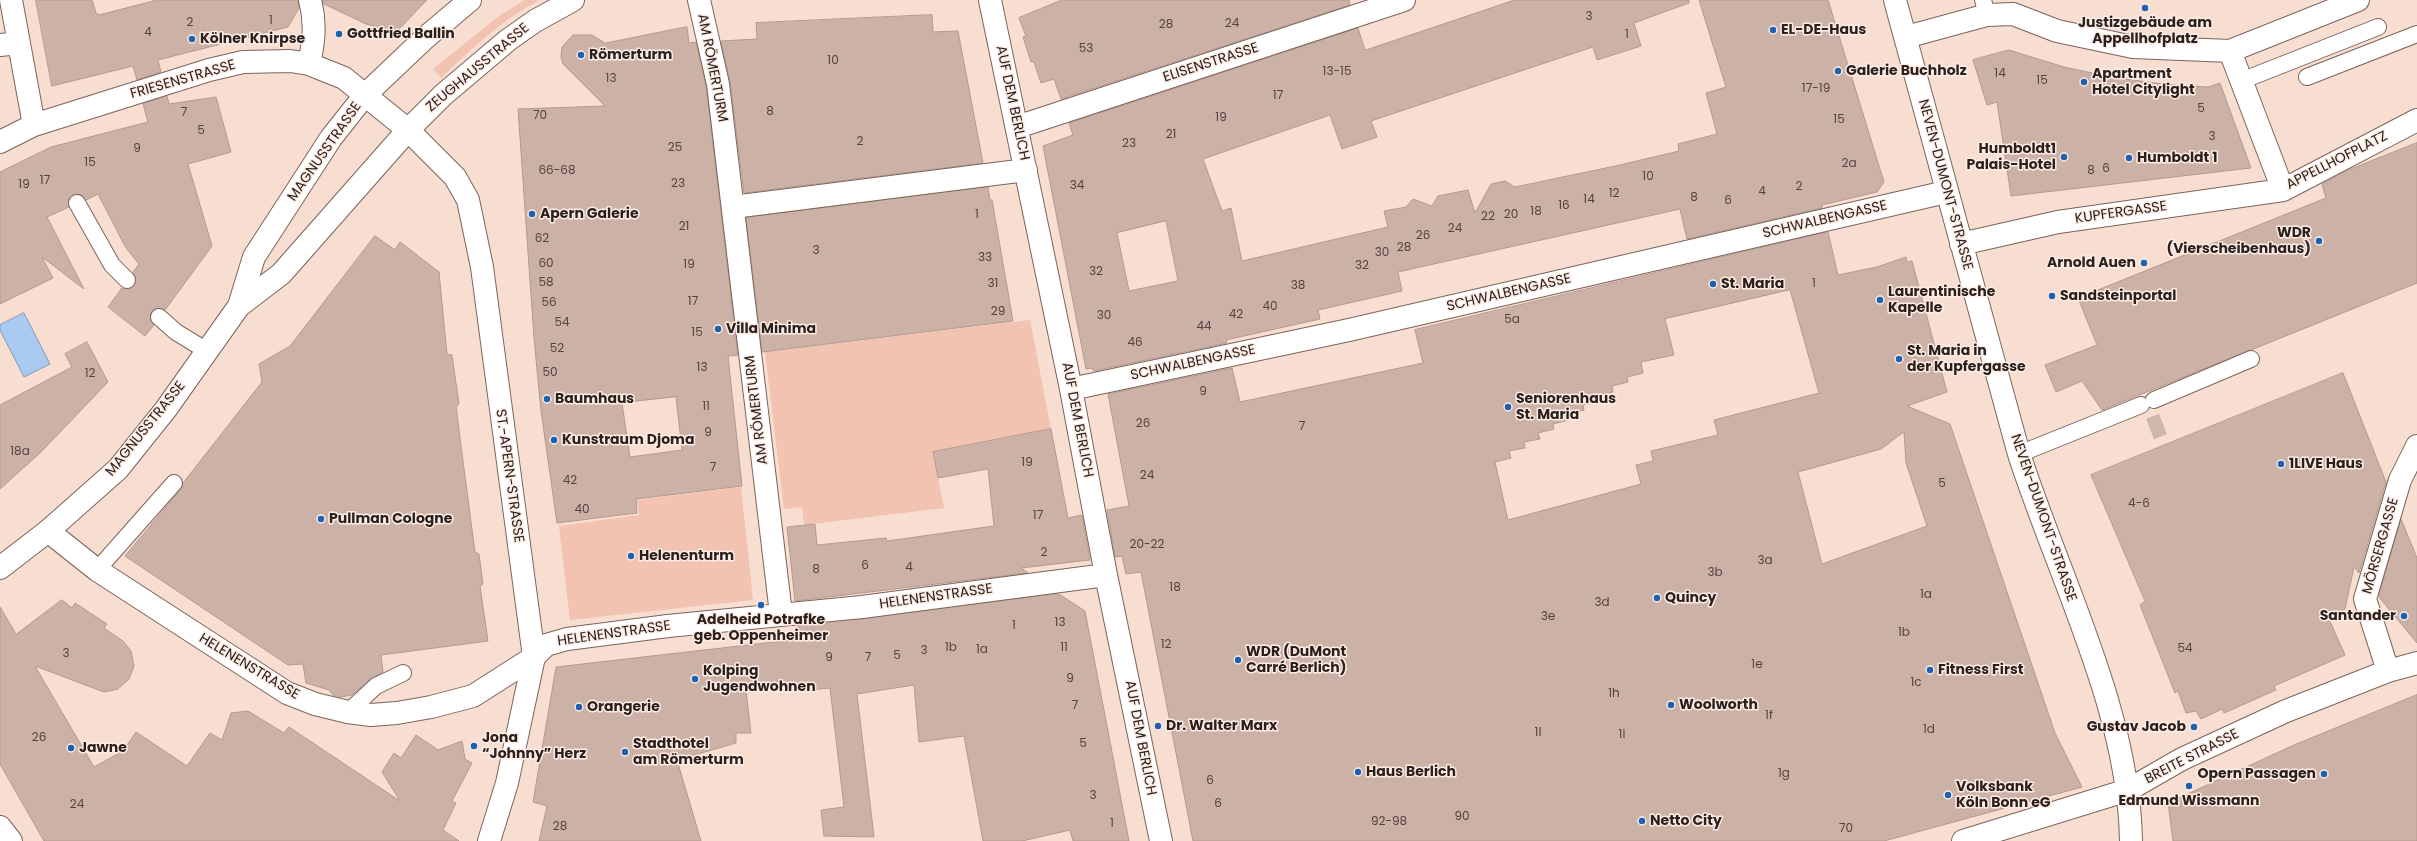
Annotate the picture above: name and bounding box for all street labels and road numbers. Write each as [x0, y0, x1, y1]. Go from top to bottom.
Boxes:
street label: AM RÖMERTURM [693, 12, 731, 124]
street label: ZEUGHAUSSTRASSE [423, 20, 533, 116]
street label: ELISENSTRASSE [1161, 40, 1261, 86]
street label: AUF DEM BERLICH [992, 44, 1032, 162]
street label: FRIESENSTRASSE [128, 57, 238, 103]
street label: NEVEN-DUMONT-STRASSE [1914, 98, 1976, 272]
street label: MAGNUSSTRASSE [284, 99, 366, 205]
street label: APPELLHOFPLATZ [2284, 128, 2390, 194]
street label: SCHWALBENGASSE [1761, 197, 1889, 243]
street label: KUPFERGASSE [2074, 198, 2168, 228]
street label: SCHWALBENGASSE [1445, 270, 1573, 316]
street label: SCHWALBENGASSE [1129, 342, 1257, 384]
street label: AM RÖMERTURM [742, 354, 772, 466]
street label: AUF DEM BERLICH [1058, 361, 1096, 479]
street label: MAGNUSSTRASSE [103, 378, 189, 480]
street label: ST.-APERN-STRASSE [491, 408, 527, 544]
street label: NEVEN-DUMONT-STRASSE [2006, 432, 2080, 604]
street label: MÖRSERGASSE [2359, 496, 2403, 596]
street label: HELENENSTRASSE [878, 581, 994, 613]
street label: HELENENSTRASSE [556, 618, 672, 650]
street label: HELENENSTRASSE [196, 630, 302, 704]
street label: AUF DEM BERLICH [1121, 679, 1159, 797]
street label: BREITE STRASSE [2142, 726, 2242, 788]

